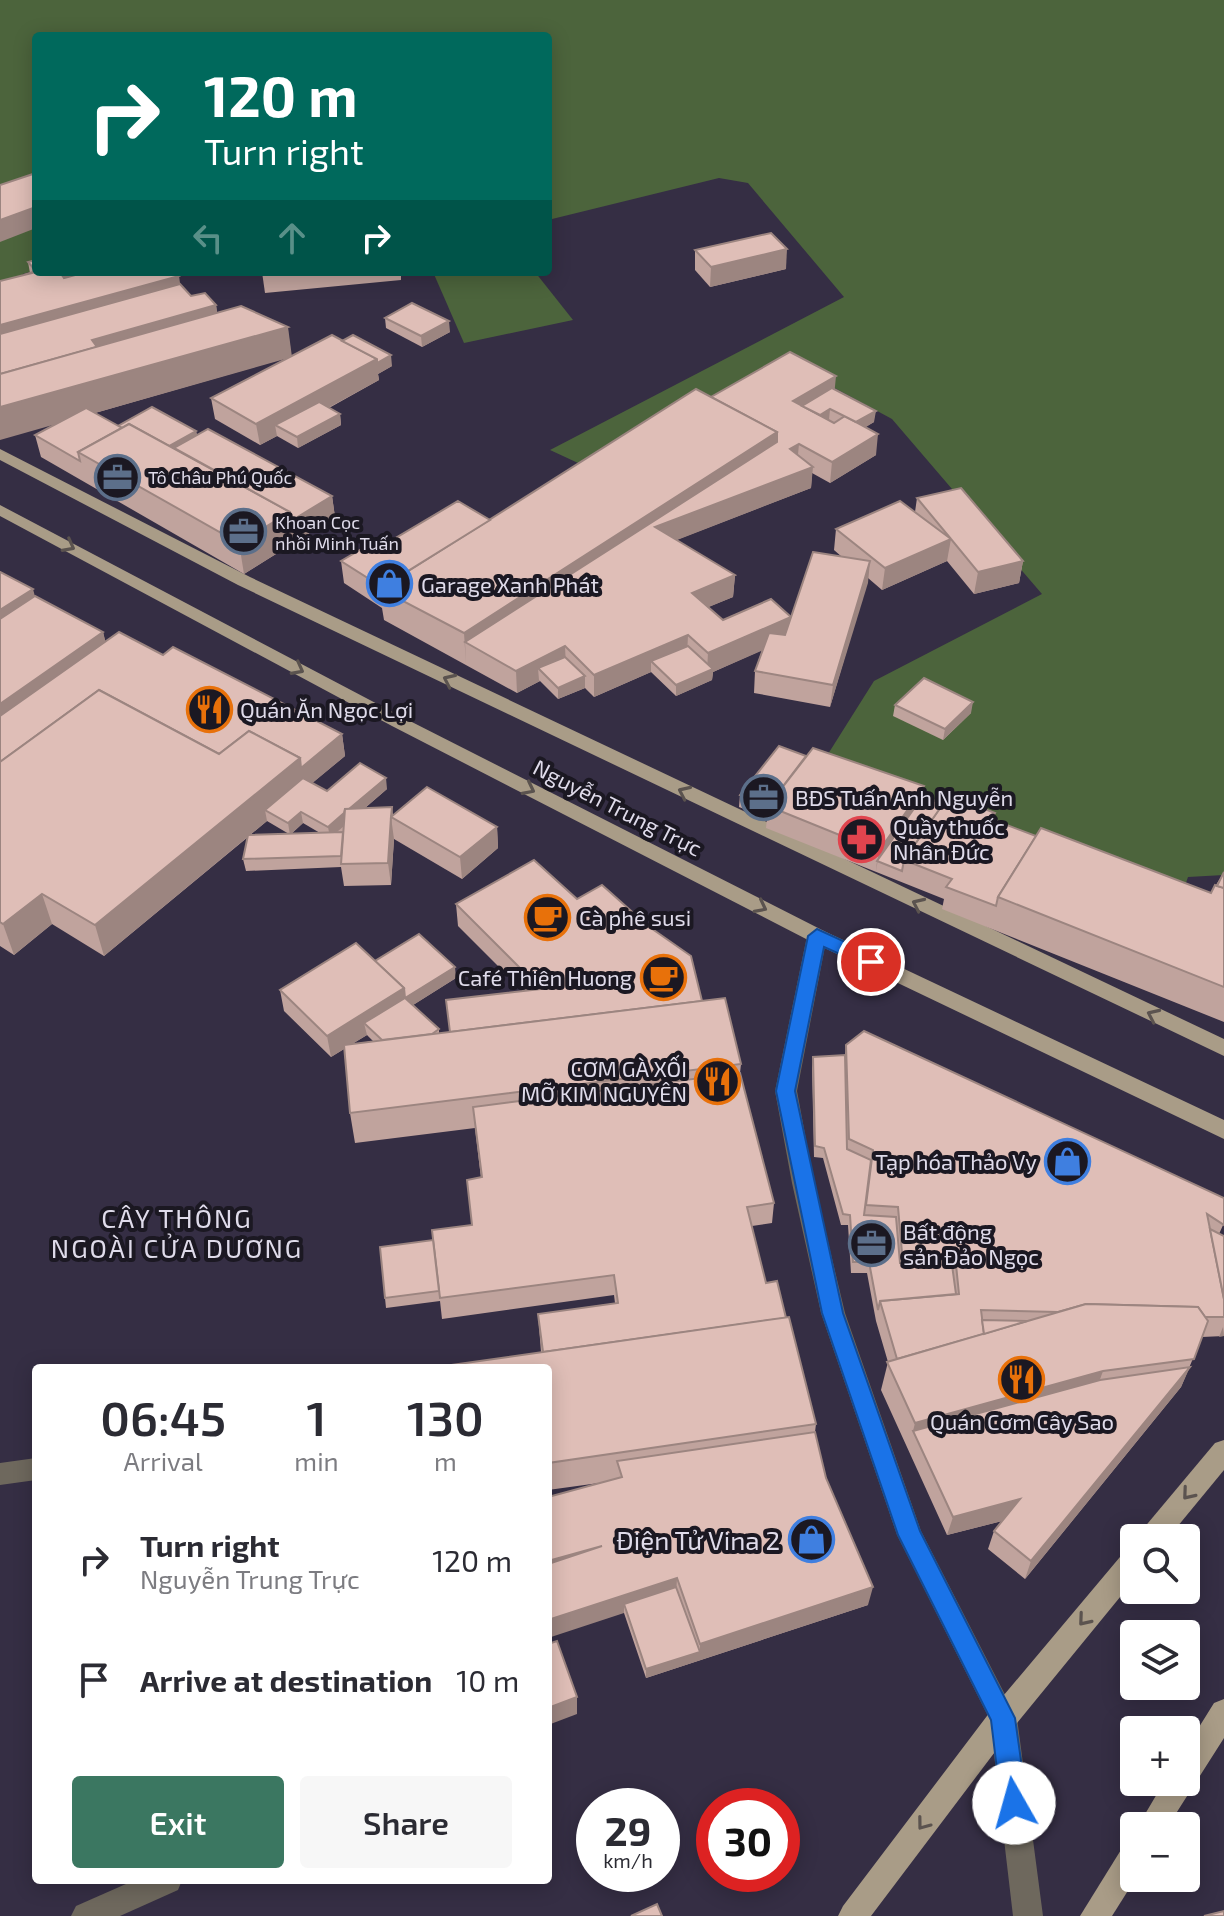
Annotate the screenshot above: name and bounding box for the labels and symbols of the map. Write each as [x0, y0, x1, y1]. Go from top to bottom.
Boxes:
office icon: Tô Châu Phú Quốc [93, 453, 141, 501]
place label: Tô Châu Phú Quốc [148, 466, 292, 488]
office icon: Khoan Cọc nhồi Minh Tuấn [220, 508, 268, 556]
place label: Khoan Cọc nhồi Minh Tuấn [275, 511, 399, 554]
one-way arrow [60, 537, 75, 552]
shop icon: Garage Xanh Phát [366, 560, 414, 608]
place label: Garage Xanh Phát [421, 571, 599, 597]
one-way arrow [290, 659, 305, 674]
one-way arrow [443, 674, 458, 690]
restaurant icon: Quán Ăn Ngọc Lợi [185, 685, 233, 733]
place label: Quán Ăn Ngọc Lợi [240, 696, 413, 723]
street label: Nguyễn Trung Trực [529, 753, 707, 861]
office icon: BĐS Tuấn Anh Nguyễn [740, 773, 788, 821]
one-way arrow [520, 779, 535, 794]
place label: BĐS Tuấn Anh Nguyễn [795, 784, 1013, 810]
one-way arrow [677, 786, 692, 802]
place label: Quầy thuốc Nhân Đức [893, 813, 1005, 864]
pharmacy icon: Quầy thuốc Nhân Đức [838, 815, 886, 863]
cafe icon: Cà phê susi [524, 893, 572, 941]
one-way arrow [752, 897, 767, 913]
one-way arrow [912, 898, 927, 914]
place label: Cà phê susi [579, 904, 691, 930]
pin [837, 928, 905, 996]
cafe icon: Café Thiên Huong [639, 953, 687, 1001]
place label: Café Thiên Huong [458, 964, 632, 990]
one-way arrow [1147, 1009, 1162, 1025]
place label: CƠM GÀ XỐI MỠ KIM NGUYÊN [521, 1054, 687, 1106]
restaurant icon: CƠM GÀ XỐI MỠ KIM NGUYÊN [694, 1057, 742, 1105]
shop icon: Tạp hóa Thảo Vy [1044, 1137, 1092, 1185]
place label: Tạp hóa Thảo Vy [875, 1148, 1037, 1174]
district label: CÂY THÔNG NGOÀI CỬA DƯƠNG [51, 1202, 303, 1263]
place label: Bất động sản Đảo Ngọc [903, 1218, 1039, 1269]
office icon: Bất động sản Đảo Ngọc [848, 1220, 896, 1268]
restaurant icon: Quán Cơm Cây Sao [998, 1356, 1046, 1404]
place label: Quán Cơm Cây Sao [930, 1408, 1114, 1435]
one-way arrow [1183, 1485, 1198, 1500]
shop icon: Điện Tử Vina 2 [787, 1515, 835, 1563]
place label: Điện Tử Vina 2 [616, 1524, 780, 1555]
one-way arrow [1079, 1610, 1094, 1625]
position arrow [972, 1761, 1056, 1845]
speed limit sign: 30 [696, 1788, 800, 1892]
one-way arrow [919, 1815, 933, 1829]

